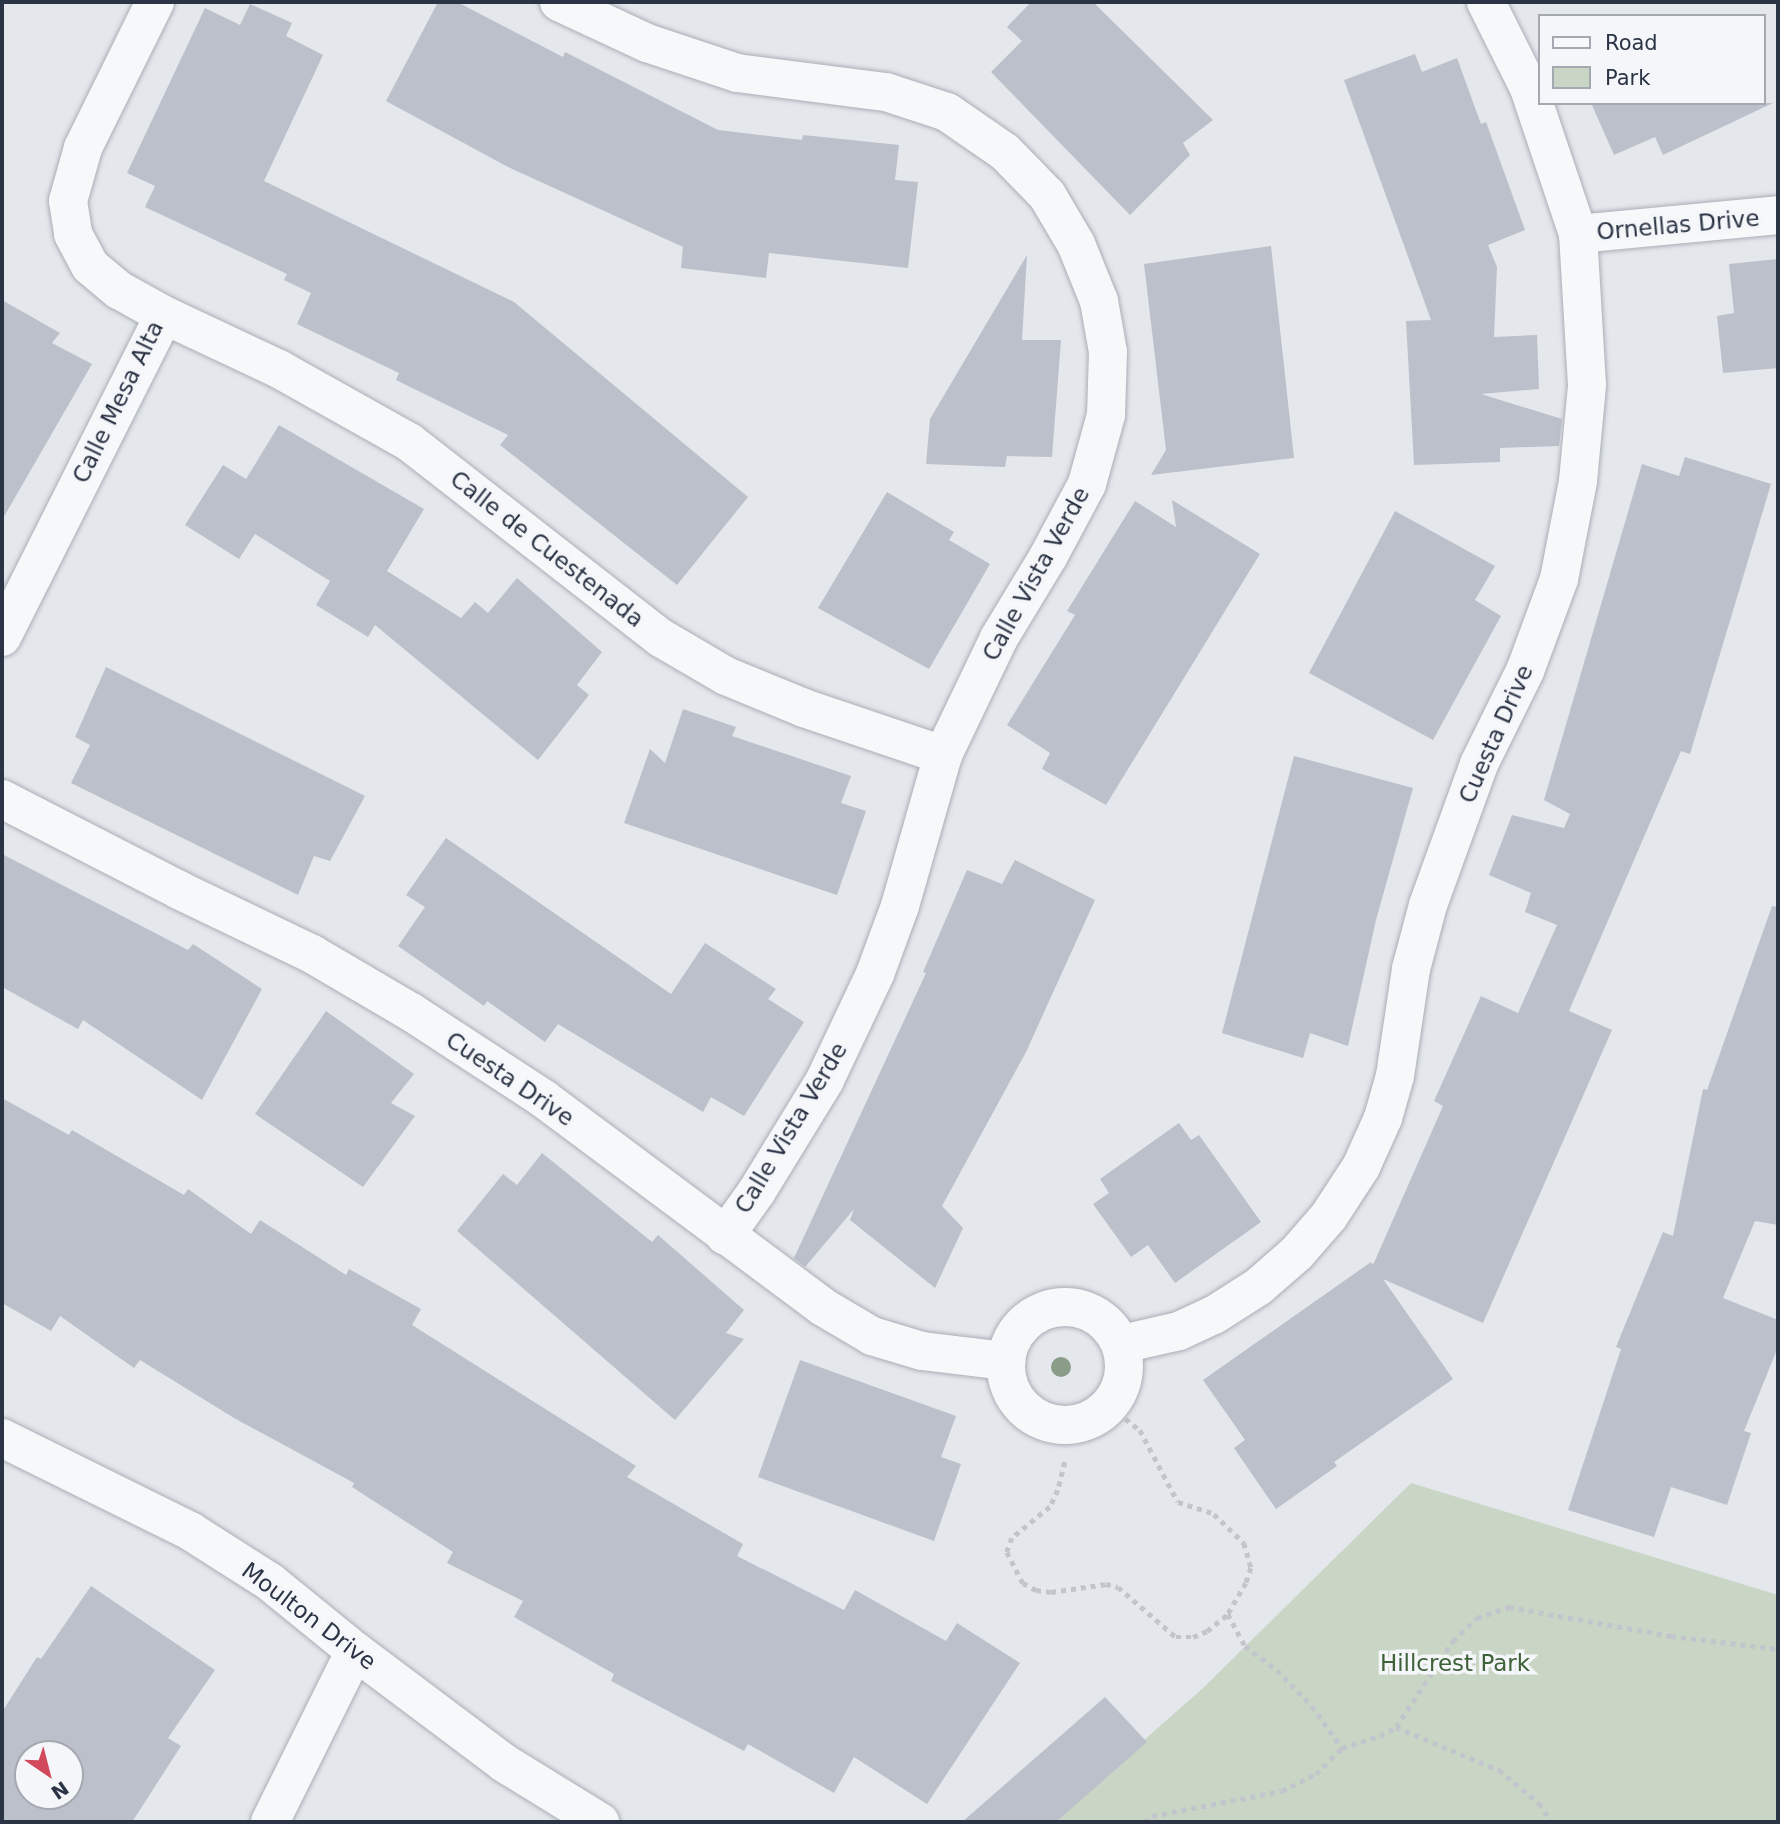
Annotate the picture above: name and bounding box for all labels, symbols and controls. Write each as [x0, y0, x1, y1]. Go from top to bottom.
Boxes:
legend [1538, 14, 1766, 105]
text: Road [1605, 31, 1658, 55]
text: Park [1605, 66, 1650, 90]
street label: Ornellas Drive [1595, 204, 1761, 246]
street label: Calle Mesa Alta [67, 316, 169, 488]
street label: Calle de Cuestenada [445, 465, 649, 633]
street label: Calle Vista Verde [977, 482, 1095, 666]
street label: Cuesta Drive [1453, 661, 1539, 807]
street label: Cuesta Drive [441, 1026, 579, 1132]
street label: Calle Vista Verde [729, 1038, 853, 1218]
street label: Moulton Drive [236, 1556, 382, 1676]
park label: Hillcrest Park [1380, 1649, 1530, 1677]
north arrow [14, 1740, 84, 1810]
text: N [47, 1777, 73, 1804]

